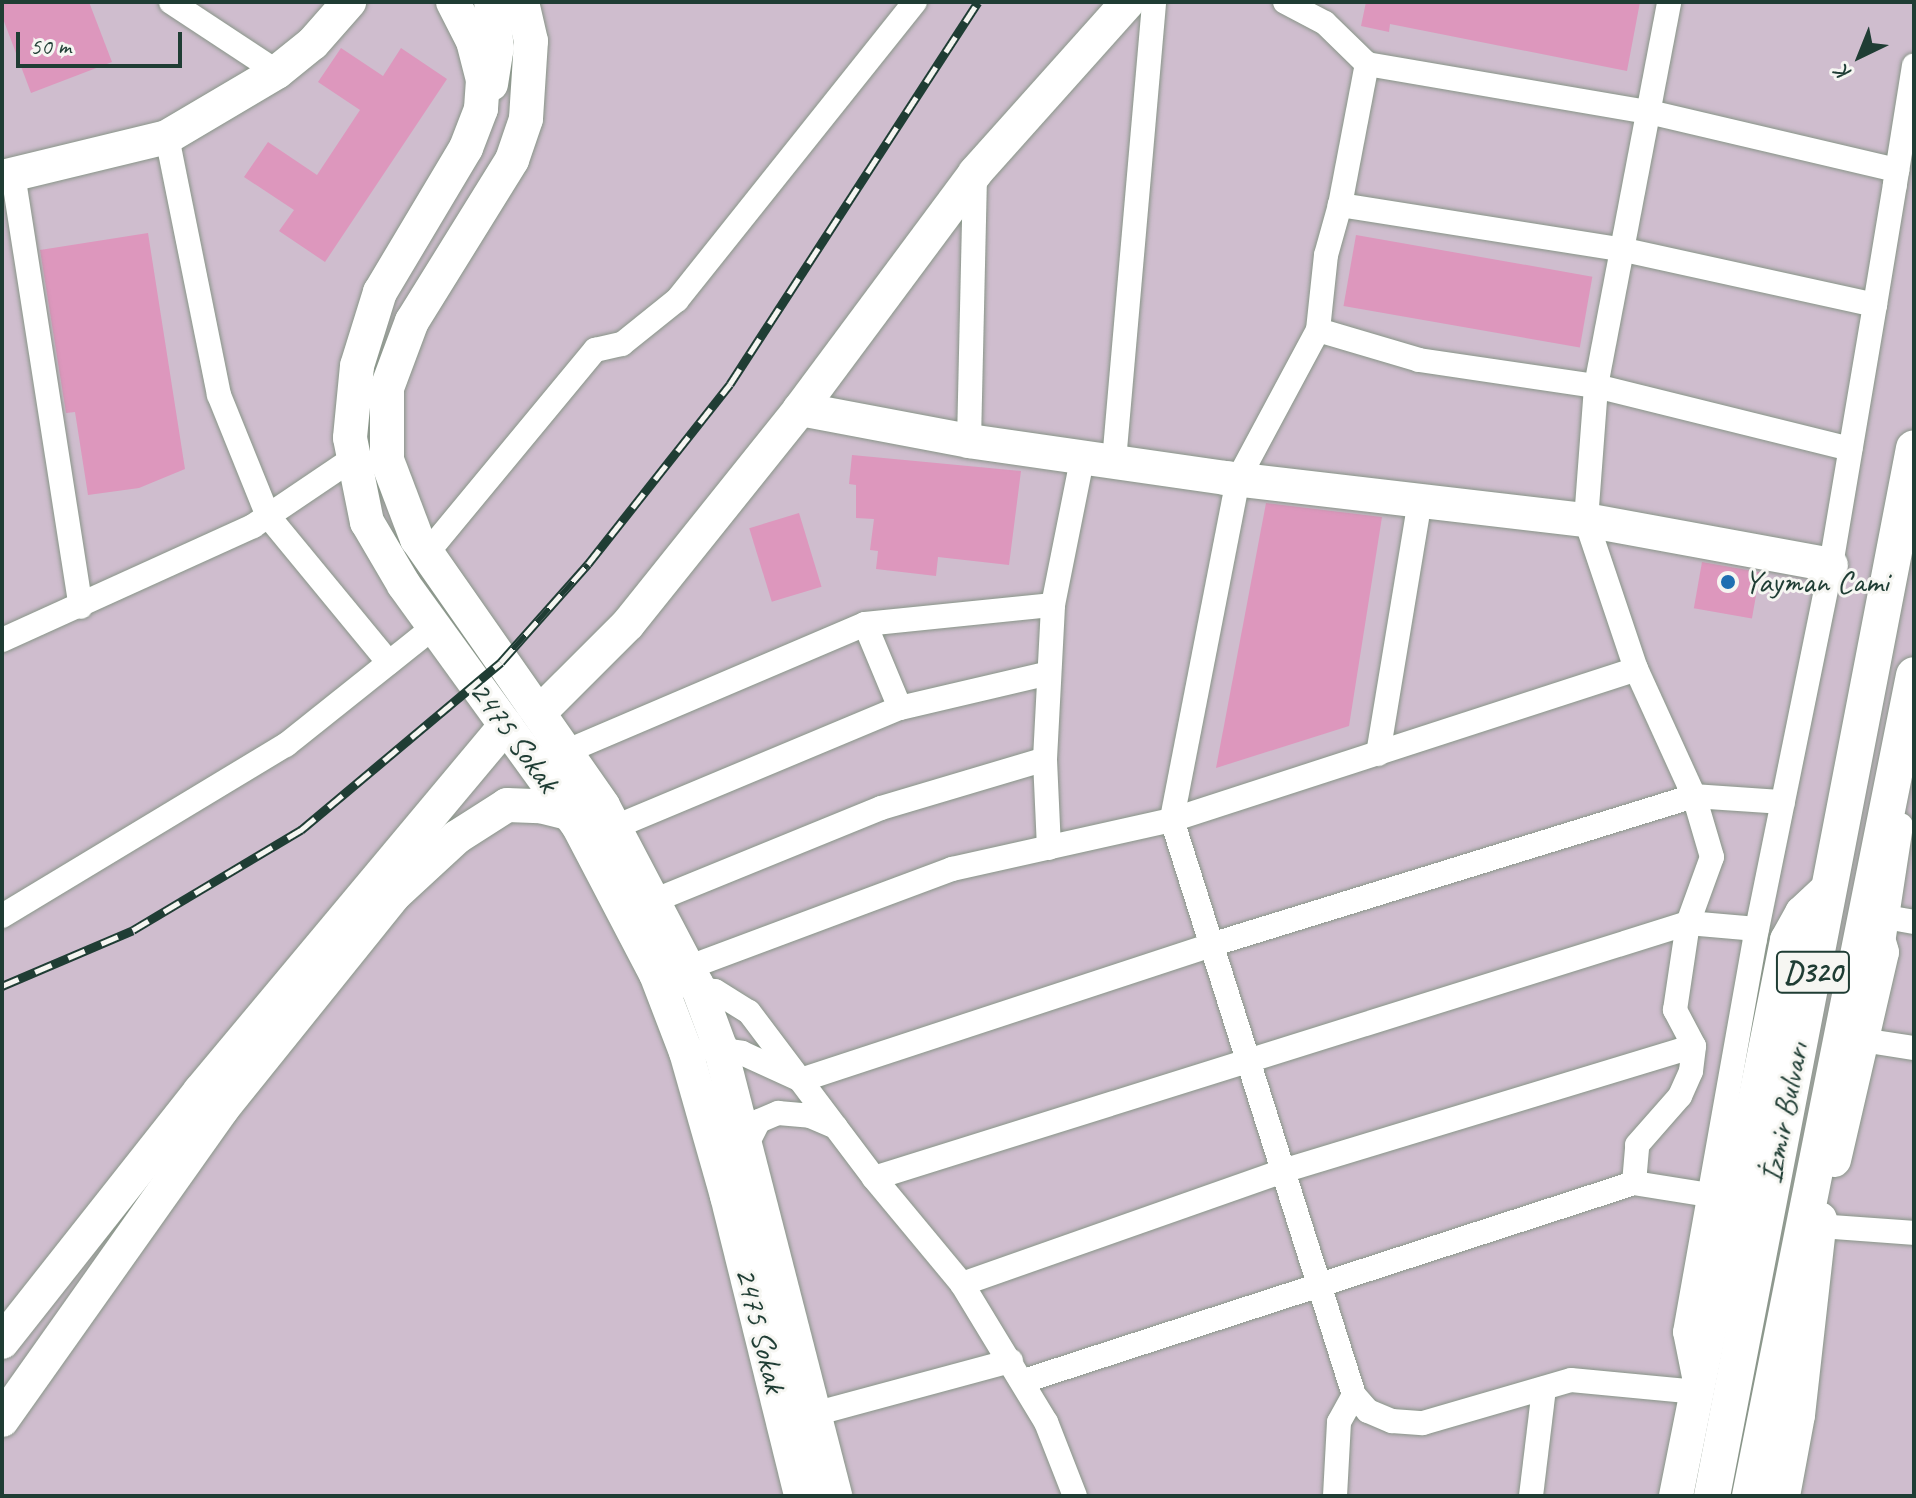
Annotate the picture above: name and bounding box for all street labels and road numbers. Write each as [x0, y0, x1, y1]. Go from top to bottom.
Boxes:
street label: 2475 Sokak [461, 674, 567, 800]
road number: D320 [1775, 946, 1851, 998]
street label: İzmir Bulvarı [1753, 1039, 1817, 1187]
street label: 2475 Sokak [726, 1263, 794, 1397]

